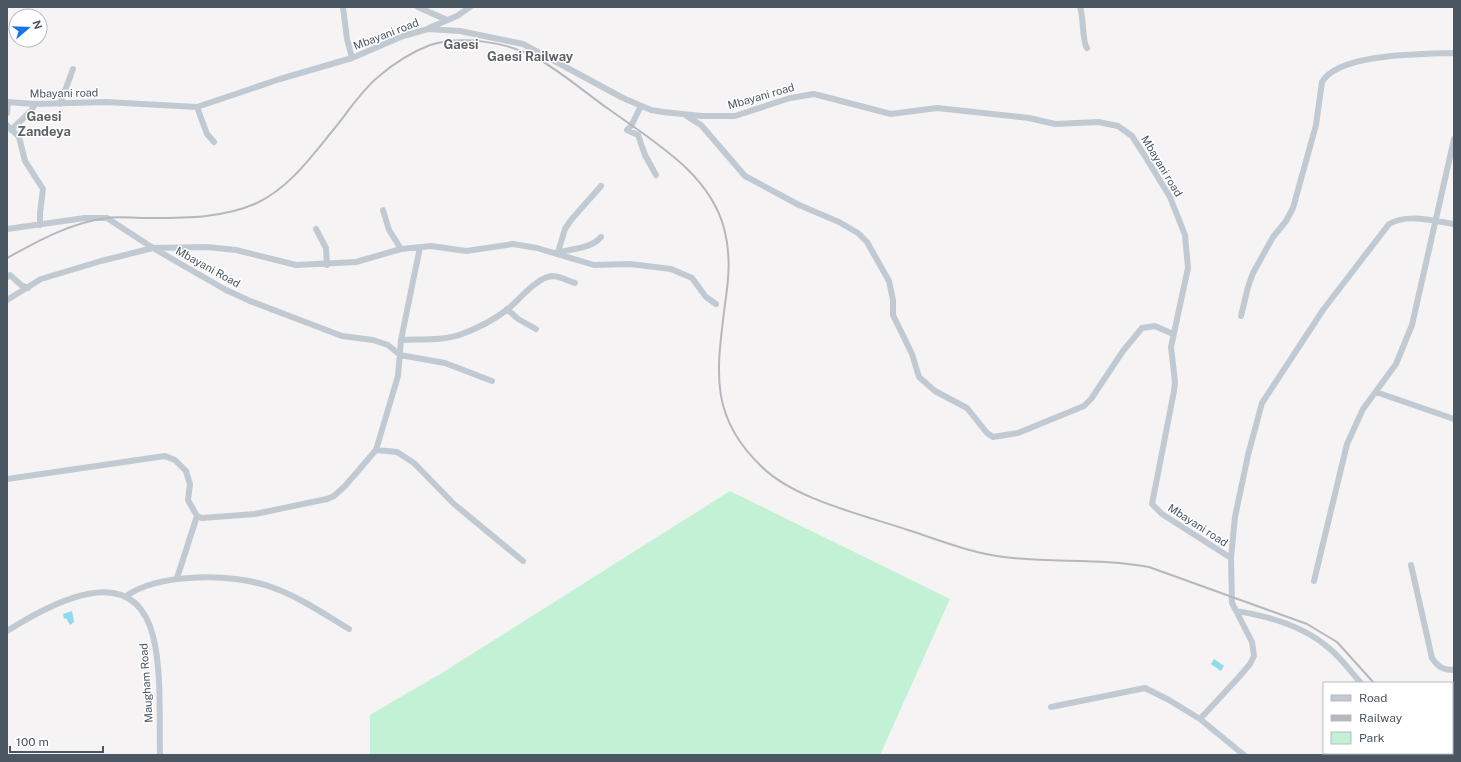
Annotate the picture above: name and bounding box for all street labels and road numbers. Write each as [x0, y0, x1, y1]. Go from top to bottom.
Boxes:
street label: Mbayani road [352, 16, 420, 52]
street label: Mbayani road [726, 81, 796, 111]
street label: Mbayani road [30, 86, 98, 100]
street label: Mbayani road [1139, 133, 1185, 199]
street label: Mbayani Road [174, 244, 242, 290]
street label: Mbayani road [1166, 501, 1230, 549]
street label: Maugham Road [137, 643, 155, 723]

